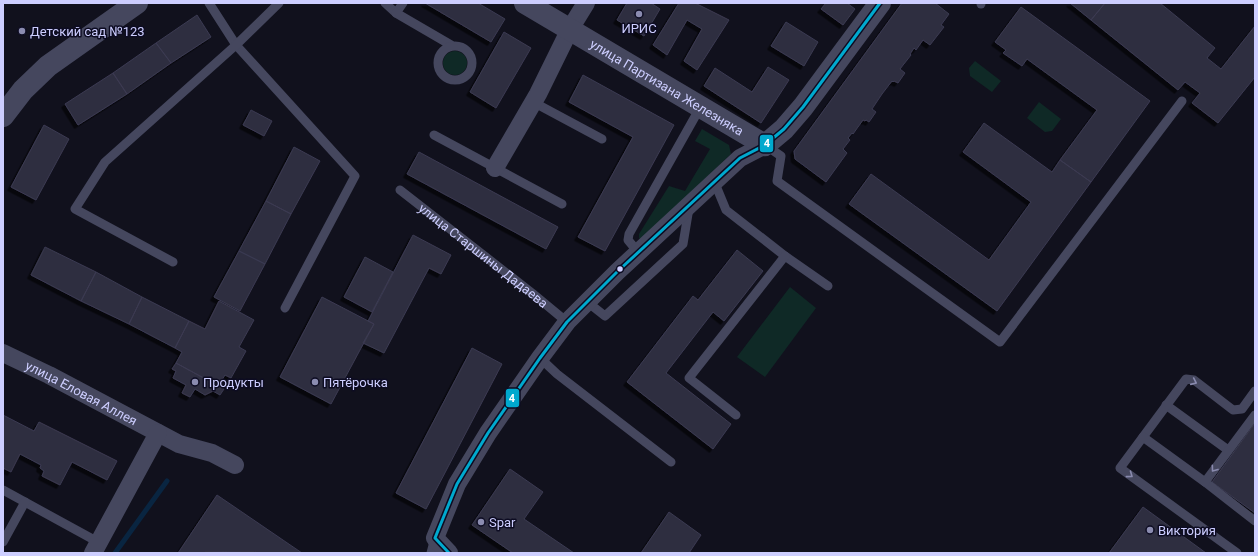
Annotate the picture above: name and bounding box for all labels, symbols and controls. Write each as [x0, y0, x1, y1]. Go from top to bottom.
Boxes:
marker: ИРИС [634, 9, 644, 19]
place label: ИРИС [621, 21, 657, 36]
place label: Детский сад №123 [30, 24, 145, 39]
marker: Детский сад №123 [17, 26, 27, 36]
street label: улица Партизана Железняка [588, 36, 746, 138]
line badge: 4 [759, 134, 774, 153]
text: 4 [764, 137, 771, 150]
street label: улица Старшины Дадаева [416, 200, 551, 311]
unlabelled marker [615, 264, 625, 274]
street label: улица Еловая Аллея [23, 357, 140, 428]
place label: Продукты [203, 375, 264, 390]
place label: Пятёрочка [323, 375, 388, 390]
marker: Продукты [190, 377, 200, 387]
marker: Пятёрочка [310, 377, 320, 387]
one-way arrow [1190, 378, 1197, 386]
line badge: 4 [505, 388, 520, 408]
text: 4 [509, 392, 516, 405]
one-way arrow [1212, 464, 1219, 471]
one-way arrow [1125, 470, 1132, 477]
place label: Spar [489, 515, 516, 530]
marker: Spar [476, 517, 486, 527]
place label: Виктория [1158, 523, 1216, 538]
marker: Виктория [1145, 525, 1155, 535]

